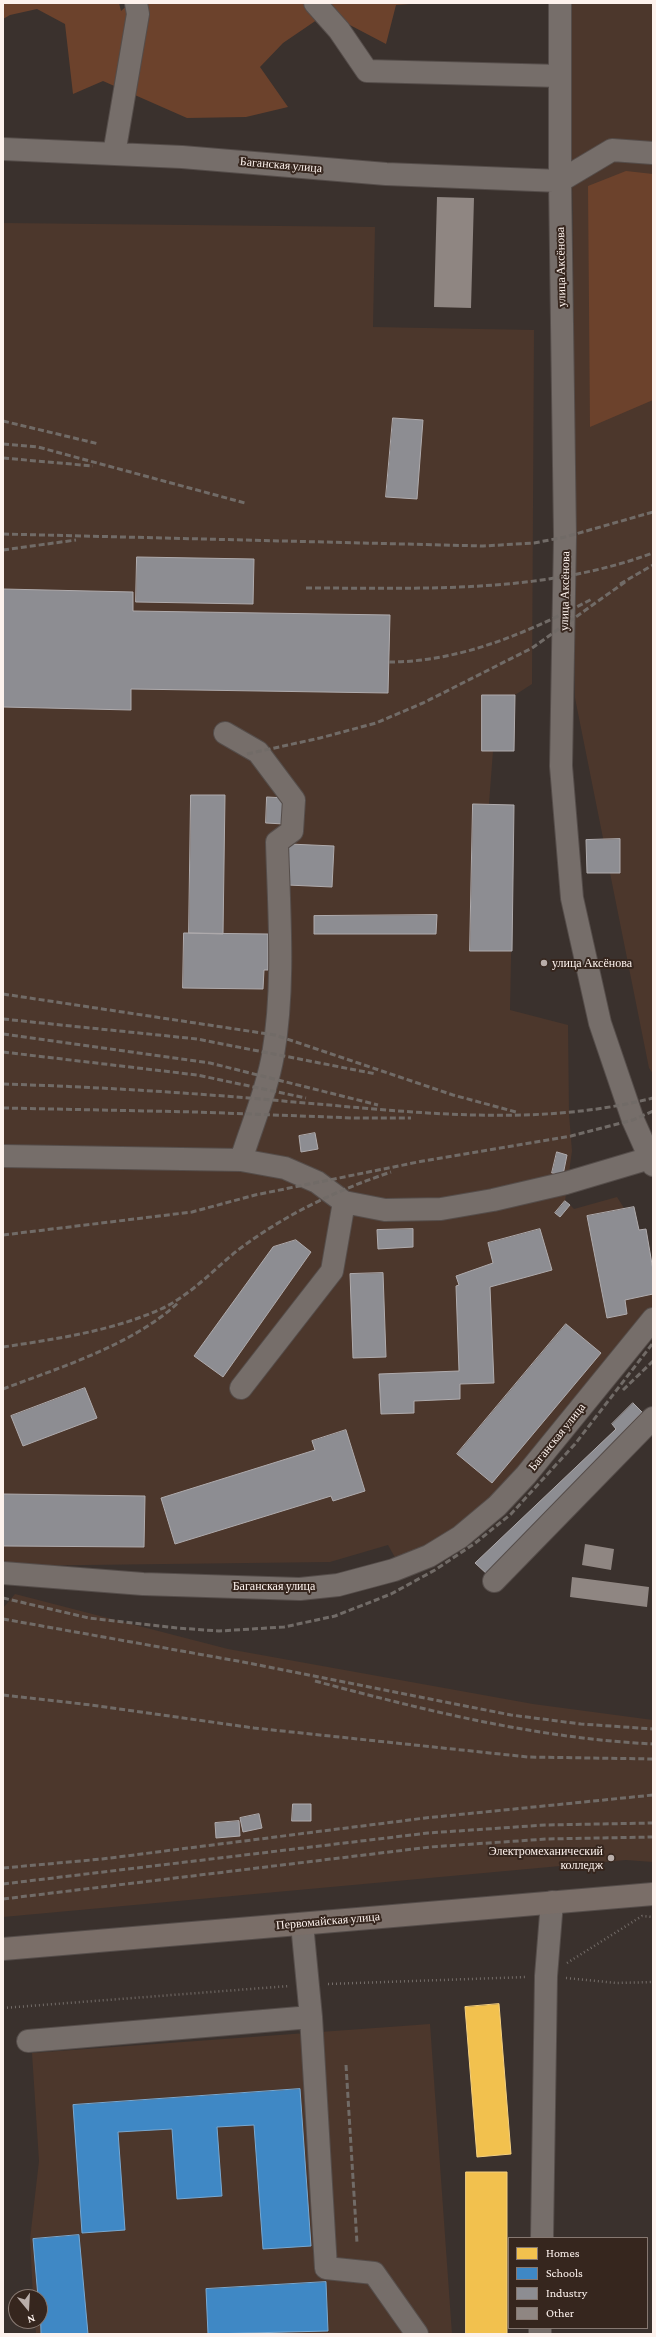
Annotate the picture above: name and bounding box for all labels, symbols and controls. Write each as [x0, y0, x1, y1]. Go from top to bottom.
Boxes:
street label: Баганская улица [239, 154, 323, 176]
street label: улица Аксёнова [553, 227, 569, 307]
street label: улица Аксёнова [557, 551, 573, 631]
place label: улица Аксёнова [552, 956, 632, 970]
marker: улица Аксёнова [539, 958, 549, 968]
street label: Баганская улица [525, 1400, 589, 1474]
street label: Баганская улица [233, 1579, 315, 1593]
place label: Электромеханический колледж [489, 1844, 603, 1872]
marker: Электромеханический колледж [606, 1853, 616, 1863]
street label: Первомайская улица [275, 1909, 381, 1933]
legend [508, 2237, 648, 2329]
text: Homes [546, 2246, 579, 2260]
text: Schools [546, 2266, 583, 2280]
text: Industry [546, 2286, 587, 2300]
north arrow [8, 2289, 48, 2329]
text: Other [546, 2306, 574, 2320]
text: N [26, 2313, 37, 2326]

